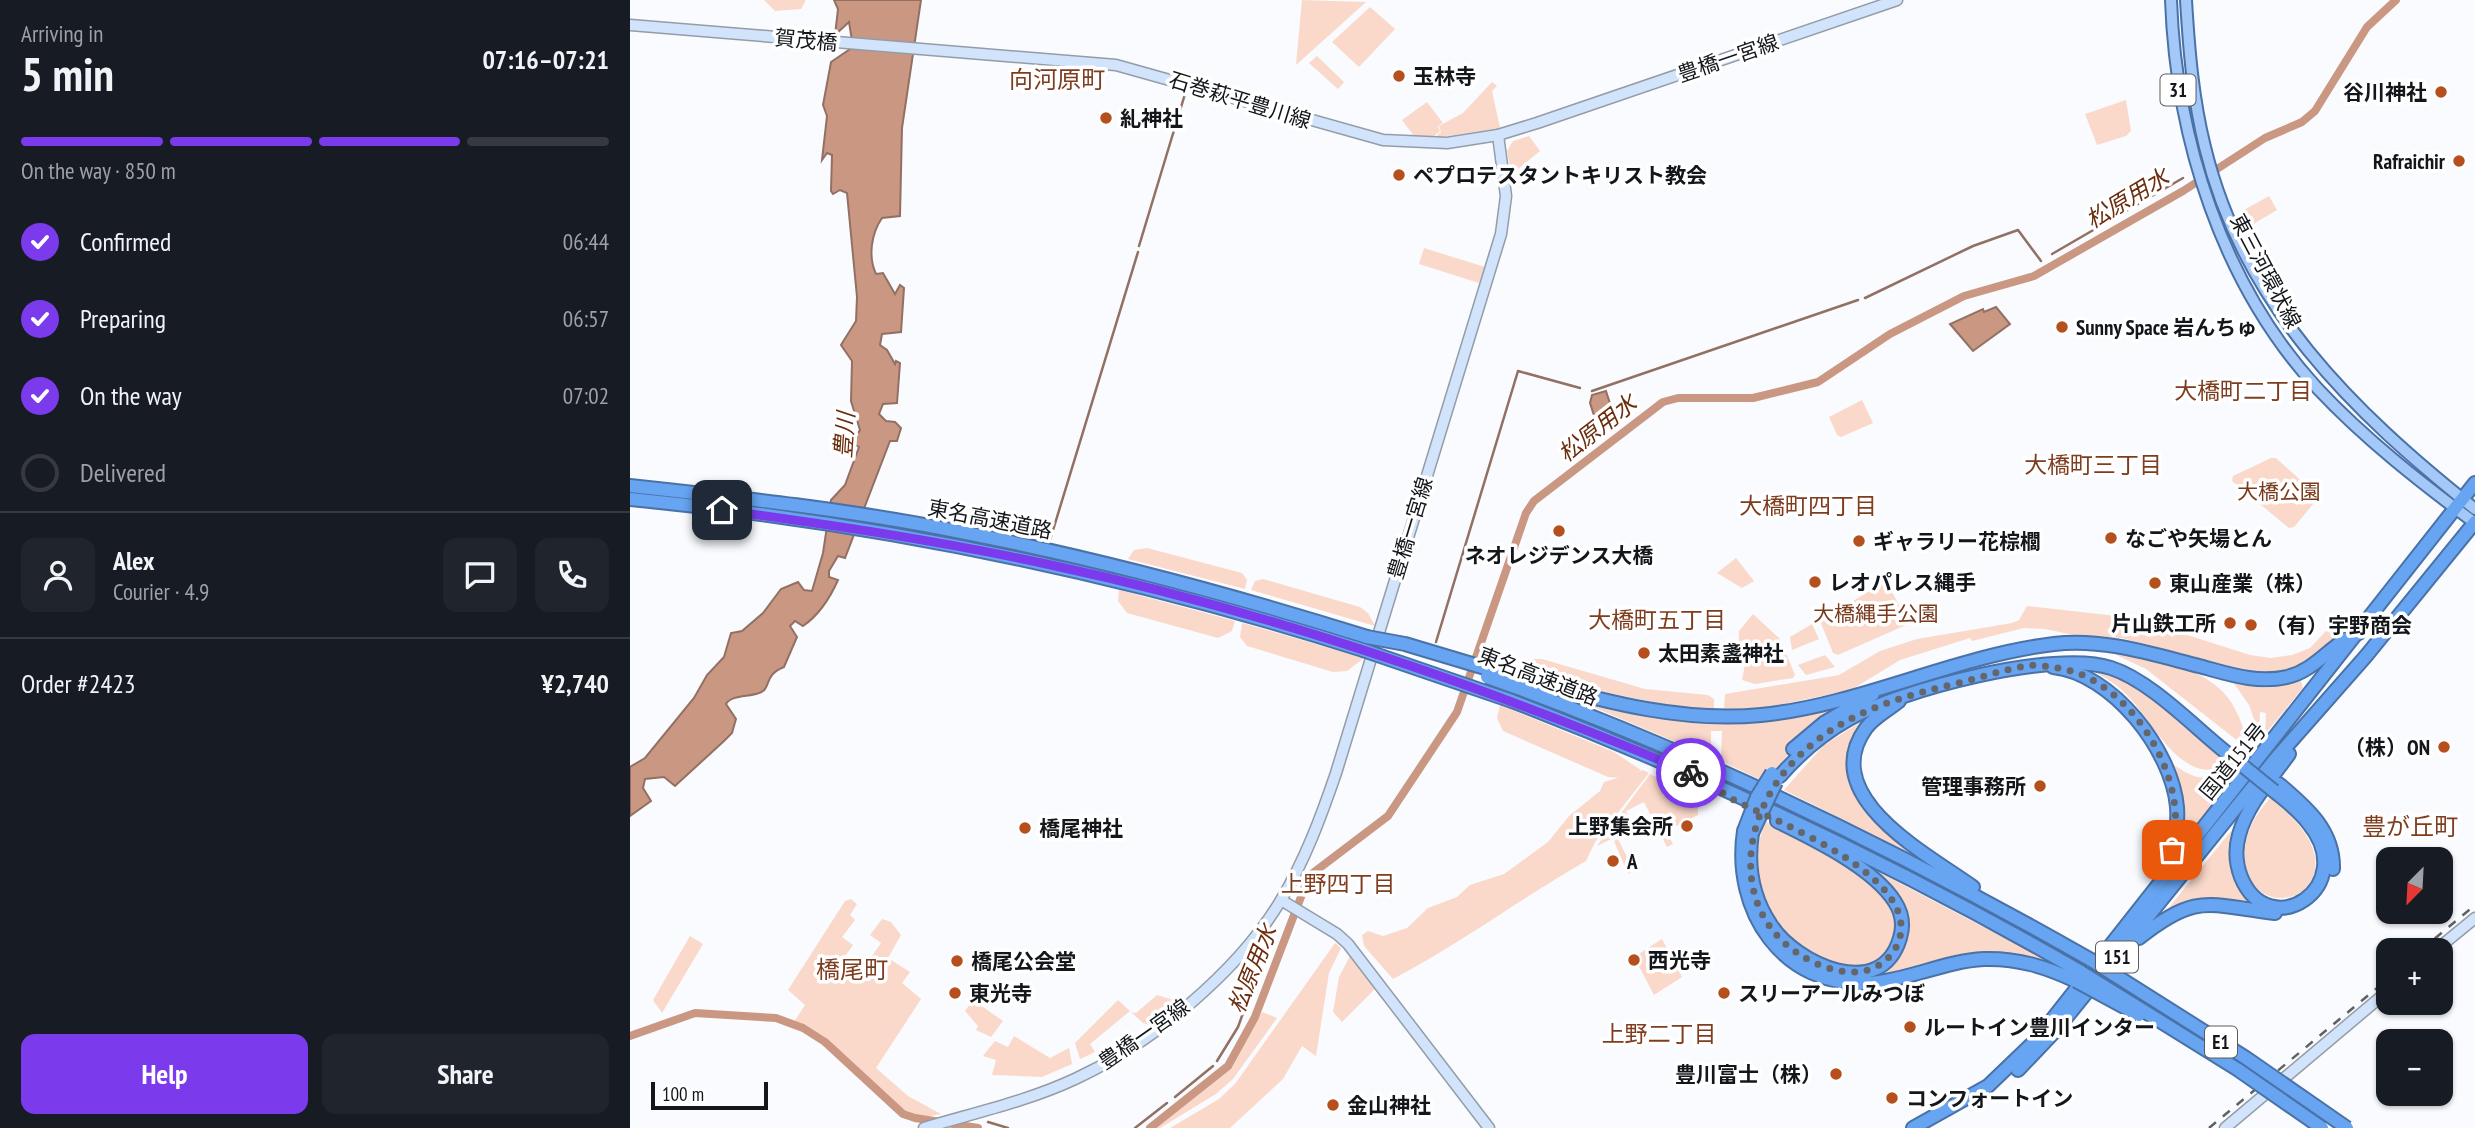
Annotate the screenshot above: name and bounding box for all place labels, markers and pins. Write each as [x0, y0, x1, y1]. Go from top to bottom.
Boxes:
place label: 玉林寺 [1413, 63, 1476, 90]
marker: 玉林寺 [1391, 68, 1407, 84]
place label: 谷川神社 [2343, 79, 2427, 106]
marker: 谷川神社 [2433, 84, 2449, 100]
place label: 糺神社 [1120, 105, 1183, 132]
marker: 糺神社 [1098, 110, 1114, 126]
place label: Rafraichir [2373, 148, 2446, 175]
marker: Rafraichir [2451, 153, 2467, 169]
place label: ペプロテスタントキリスト教会 [1413, 162, 1707, 189]
marker: ペプロテスタントキリスト教会 [1391, 167, 1407, 183]
place label: Sunny Space 岩んちゅ [2076, 314, 2257, 341]
marker: Sunny Space 岩んちゅ [2054, 319, 2070, 335]
pin [692, 480, 752, 540]
marker: ネオレジデンス大橋 [1551, 523, 1567, 539]
place label: なごや矢場とん [2125, 525, 2272, 552]
place label: ギャラリー花棕櫚 [1873, 528, 2041, 555]
marker: なごや矢場とん [2103, 530, 2119, 546]
marker: ギャラリー花棕櫚 [1851, 533, 1867, 549]
place label: ネオレジデンス大橋 [1465, 542, 1653, 569]
place label: レオパレス縄手 [1829, 569, 1976, 596]
place label: 東山産業（株） [2169, 570, 2316, 597]
marker: レオパレス縄手 [1807, 574, 1823, 590]
marker: 東山産業（株） [2147, 575, 2163, 591]
place label: 片山鉄工所 [2111, 610, 2216, 637]
place label: （有）宇野商会 [2265, 612, 2412, 639]
marker: 片山鉄工所 [2222, 615, 2238, 631]
marker: （有）宇野商会 [2243, 617, 2259, 633]
place label: 太田素盞神社 [1658, 640, 1784, 667]
marker: 太田素盞神社 [1636, 645, 1652, 661]
place label: （株）ON [2344, 734, 2430, 761]
marker: （株）ON [2436, 739, 2452, 755]
place label: 管理事務所 [1921, 773, 2026, 800]
marker: 管理事務所 [2032, 778, 2048, 794]
place label: 上野集会所 [1568, 813, 1673, 840]
place label: 橋尾神社 [1039, 815, 1123, 842]
marker: 上野集会所 [1679, 818, 1695, 834]
marker: 橋尾神社 [1017, 820, 1033, 836]
pin [2142, 820, 2202, 880]
place label: A [1626, 848, 1638, 875]
marker: A [1605, 853, 1621, 869]
place label: 西光寺 [1648, 947, 1711, 974]
place label: 橋尾公会堂 [971, 948, 1076, 975]
marker: 西光寺 [1626, 952, 1642, 968]
marker: 橋尾公会堂 [949, 953, 965, 969]
place label: 東光寺 [969, 980, 1032, 1007]
place label: スリーアールみつぼ [1738, 980, 1925, 1007]
marker: 東光寺 [947, 985, 963, 1001]
marker: スリーアールみつぼ [1716, 985, 1732, 1001]
place label: ルートイン豊川インター [1924, 1014, 2155, 1041]
marker: ルートイン豊川インター [1902, 1019, 1918, 1035]
place label: 豊川富士（株） [1675, 1061, 1822, 1088]
marker: 豊川富士（株） [1828, 1066, 1844, 1082]
place label: コンフォートイン [1906, 1085, 2073, 1112]
marker: コンフォートイン [1884, 1090, 1900, 1106]
place label: 金山神社 [1347, 1092, 1431, 1119]
marker: 金山神社 [1325, 1097, 1341, 1113]

